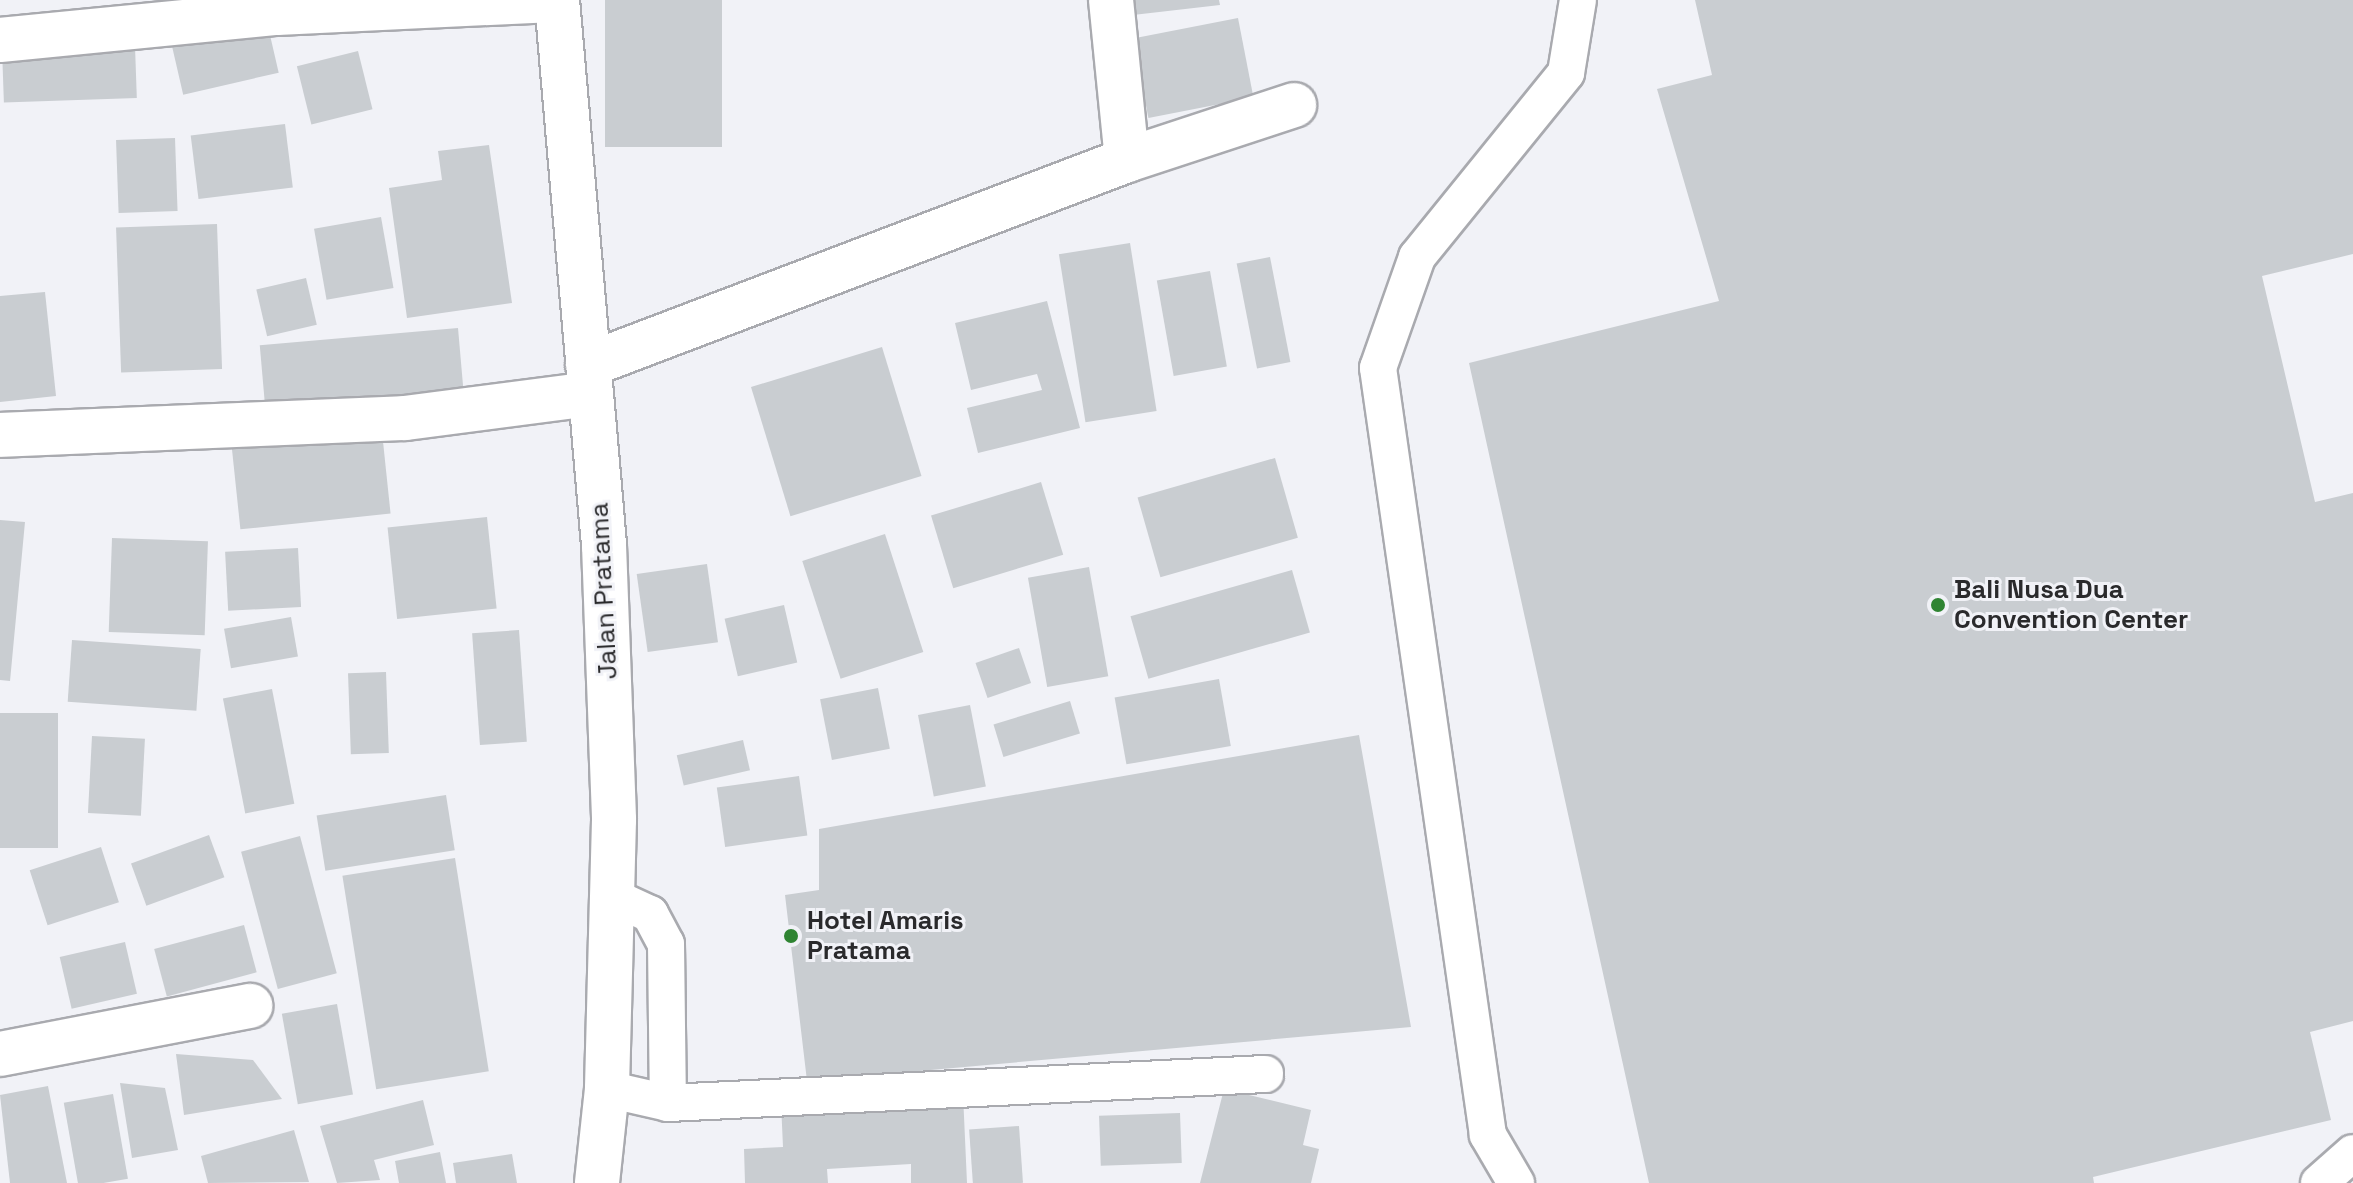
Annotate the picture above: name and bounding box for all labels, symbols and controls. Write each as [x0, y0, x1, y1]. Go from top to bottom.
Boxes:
street label: Jalan Pratama [584, 502, 624, 680]
place label: Bali Nusa Dua Convention Center [1954, 574, 2188, 636]
marker: Bali Nusa Dua Convention Center [1929, 596, 1947, 614]
place label: Hotel Amaris Pratama [807, 905, 964, 966]
marker: Hotel Amaris Pratama [782, 927, 800, 945]

